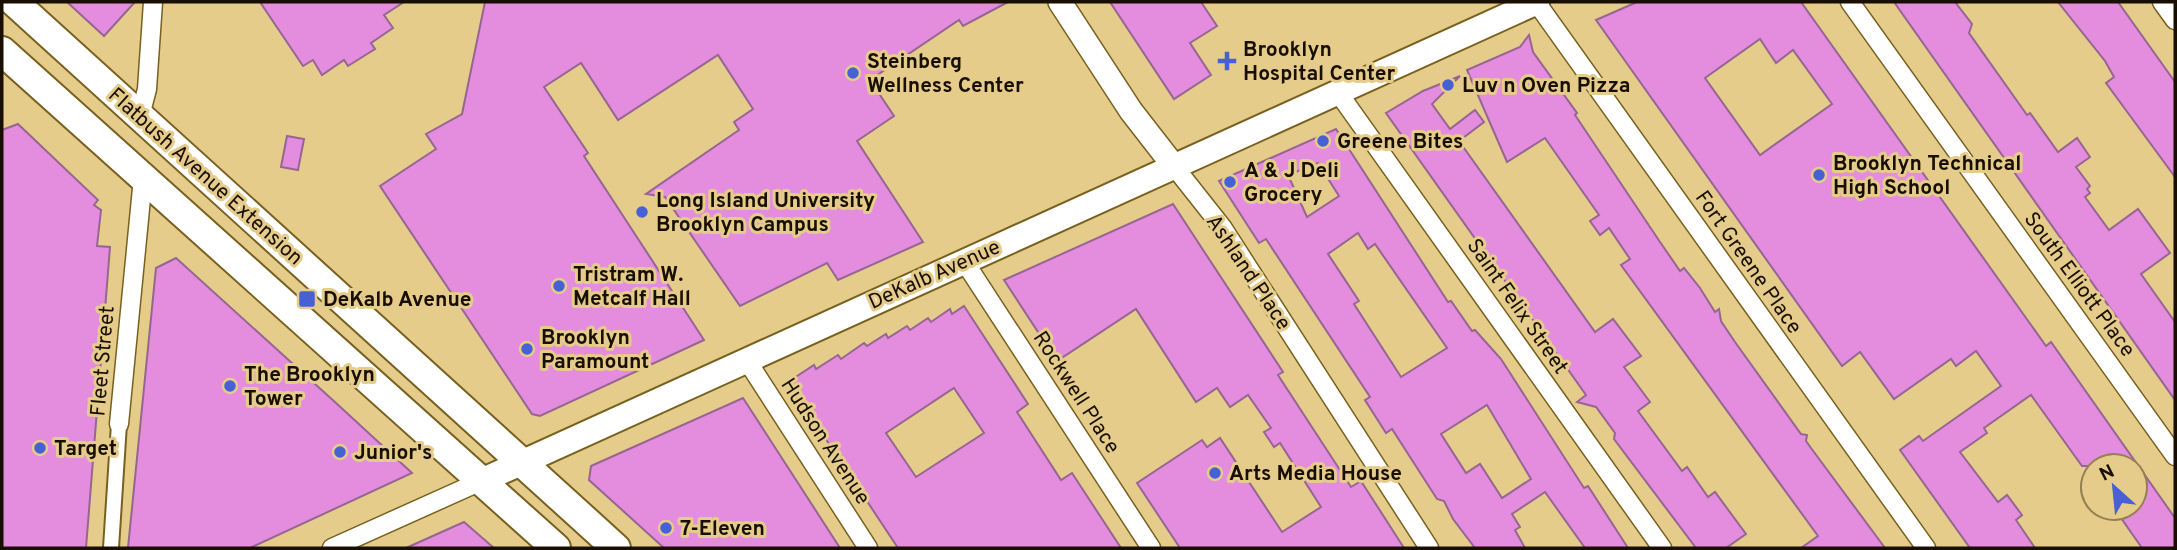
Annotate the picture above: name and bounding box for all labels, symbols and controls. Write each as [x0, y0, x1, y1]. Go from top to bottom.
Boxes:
place label: Brooklyn Hospital Center [1243, 37, 1396, 88]
place label: Steinberg Wellness Center [867, 49, 1024, 100]
marker: Brooklyn Hospital Center [1217, 51, 1237, 71]
marker: Steinberg Wellness Center [845, 65, 861, 81]
place label: Luv n Oven Pizza [1462, 73, 1631, 100]
marker: Luv n Oven Pizza [1440, 77, 1456, 93]
street label: Flatbush Avenue Extension [102, 82, 308, 272]
place label: Greene Bites [1337, 129, 1463, 156]
marker: Greene Bites [1315, 133, 1331, 149]
place label: Brooklyn Technical High School [1833, 151, 2021, 202]
place label: A & J Deli Grocery [1244, 158, 1339, 209]
marker: Brooklyn Technical High School [1811, 167, 1827, 183]
marker: A & J Deli Grocery [1222, 174, 1238, 190]
street label: Fort Greene Place [1688, 186, 1807, 340]
place label: Long Island University Brooklyn Campus [656, 188, 875, 239]
marker: Long Island University Brooklyn Campus [634, 204, 650, 220]
street label: South Elliott Place [2017, 207, 2141, 363]
street label: Ashland Place [1199, 210, 1296, 336]
street label: DeKalb Avenue [864, 234, 1005, 317]
street label: Saint Felix Street [1460, 234, 1573, 380]
place label: Tristram W. Metcalf Hall [573, 262, 691, 313]
marker: Tristram W. Metcalf Hall [551, 278, 567, 294]
place label: DeKalb Avenue [323, 287, 471, 314]
marker: DeKalb Avenue [297, 289, 317, 309]
street label: Fleet Street [85, 305, 122, 417]
place label: Brooklyn Paramount [541, 325, 649, 376]
street label: Rockwell Place [1026, 326, 1125, 459]
marker: Brooklyn Paramount [519, 341, 535, 357]
place label: The Brooklyn Tower [244, 362, 375, 413]
street label: Hudson Avenue [774, 373, 876, 510]
marker: The Brooklyn Tower [222, 378, 238, 394]
place label: Target [54, 436, 117, 463]
marker: Target [32, 440, 48, 456]
place label: Junior's [354, 440, 432, 467]
marker: Junior's [332, 444, 348, 460]
north arrow [2079, 452, 2149, 522]
text: N [2096, 460, 2119, 487]
place label: Arts Media House [1229, 461, 1402, 488]
marker: Arts Media House [1207, 465, 1223, 481]
place label: 7-Eleven [680, 516, 765, 543]
marker: 7-Eleven [658, 520, 674, 536]

